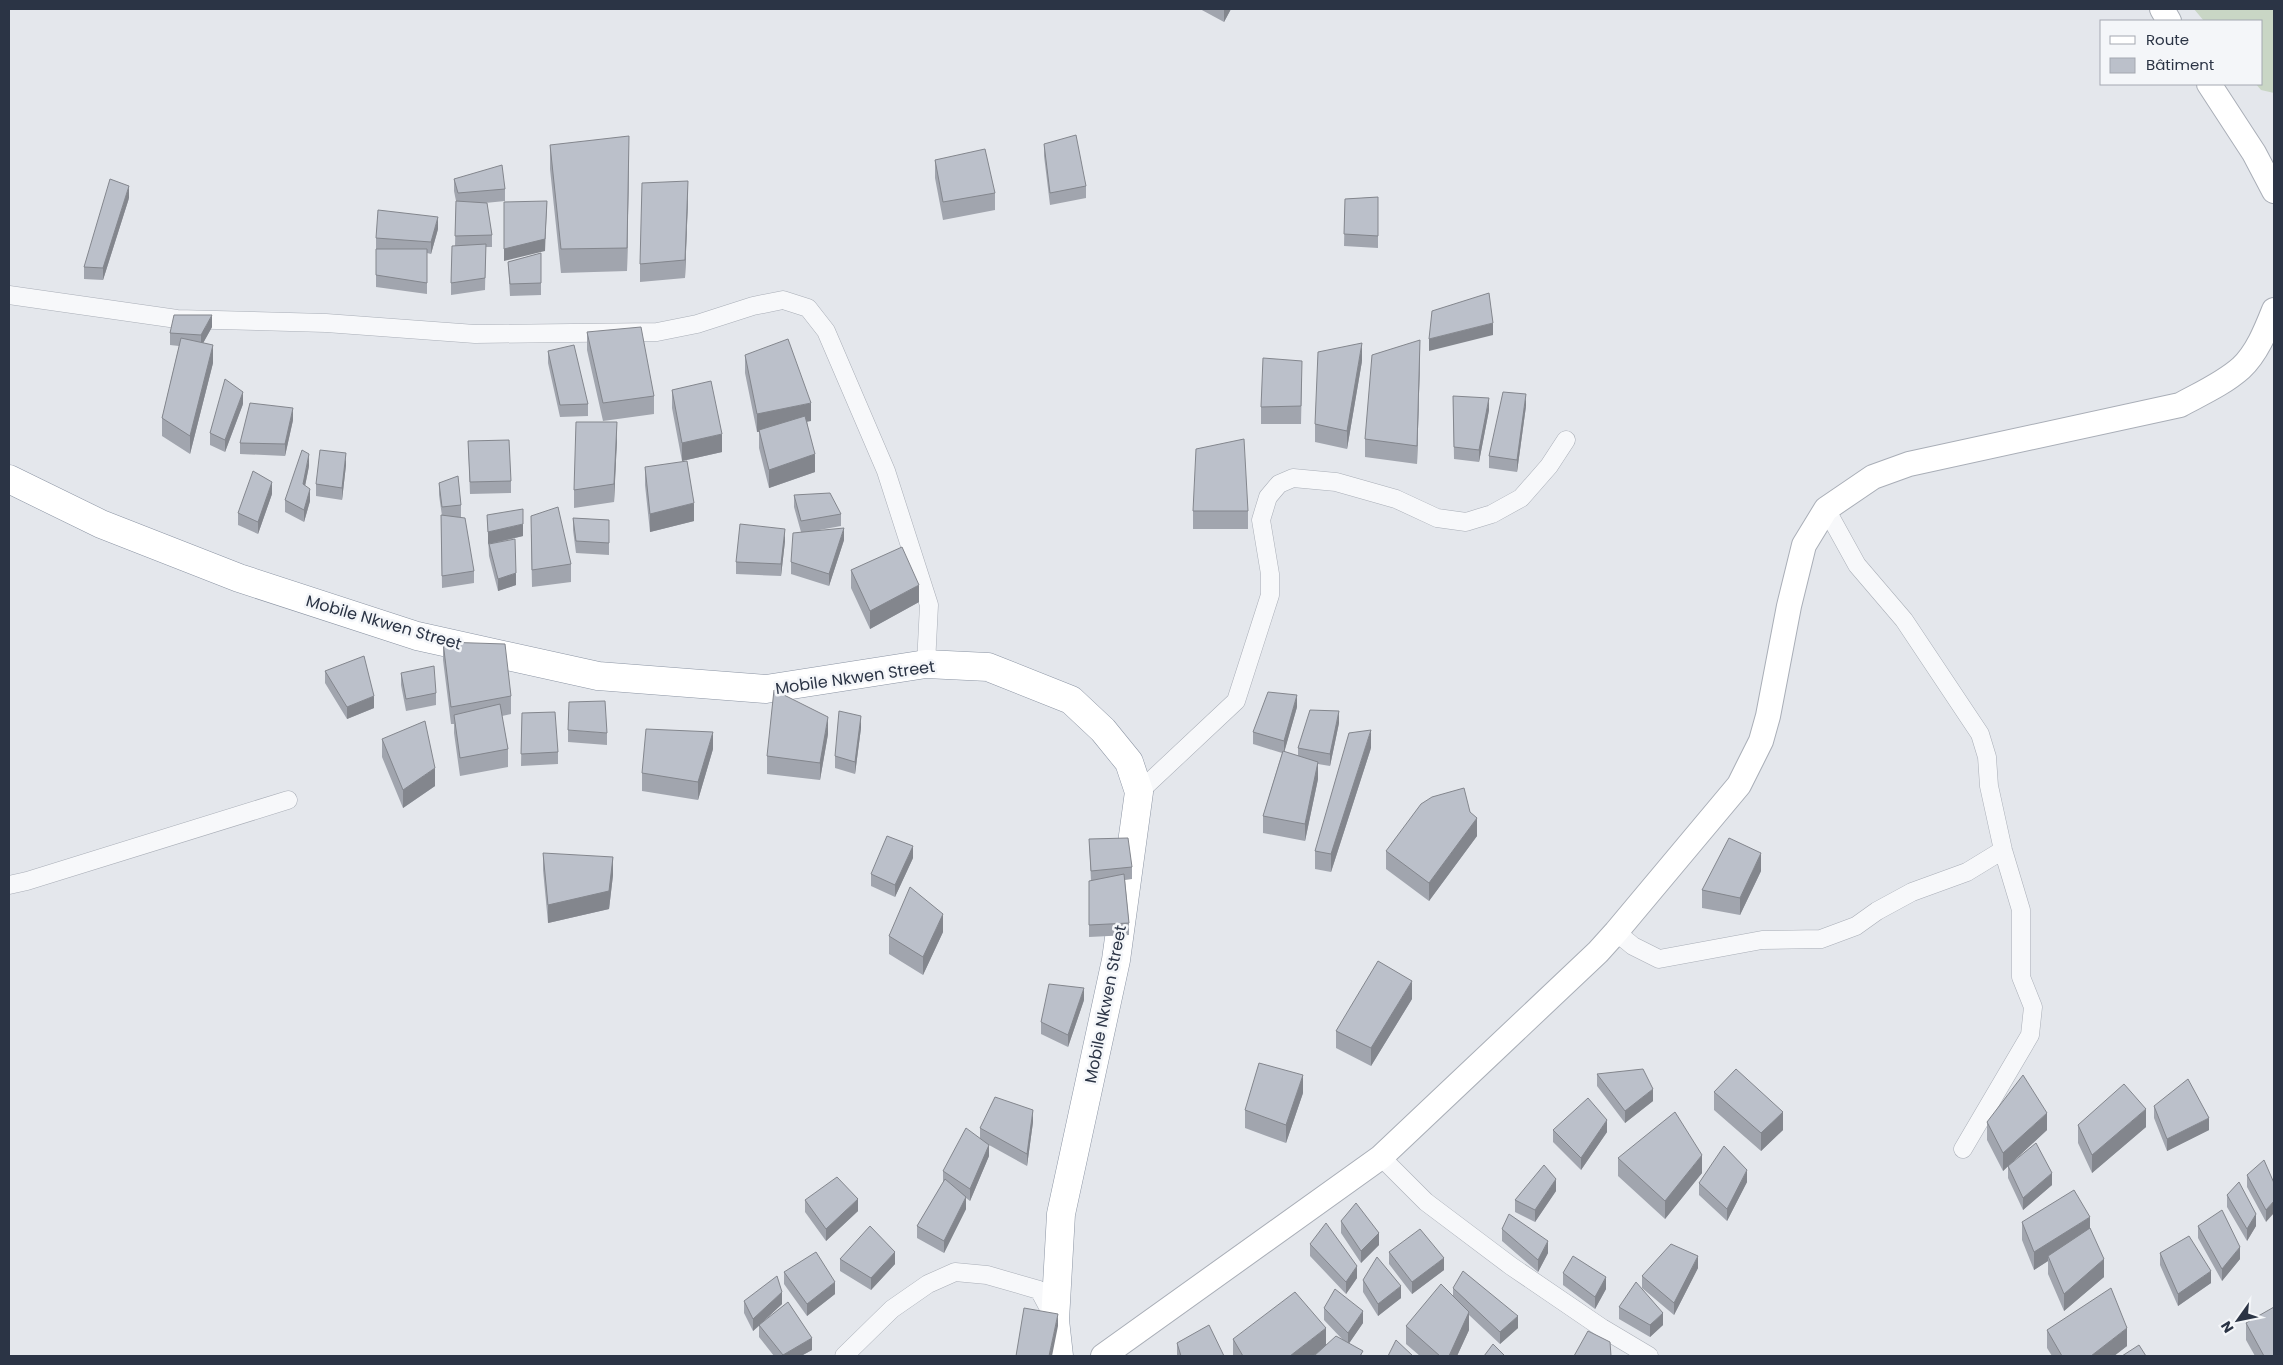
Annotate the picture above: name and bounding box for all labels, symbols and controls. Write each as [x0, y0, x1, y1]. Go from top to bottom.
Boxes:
legend [2100, 20, 2263, 85]
text: Route [2146, 29, 2189, 50]
text: Bâtiment [2146, 54, 2214, 75]
street label: Mobile Nkwen Street [303, 589, 464, 656]
street label: Mobile Nkwen Street [774, 655, 936, 700]
street label: Mobile Nkwen Street [1079, 923, 1132, 1085]
north arrow [2213, 1295, 2263, 1345]
text: N [2216, 1317, 2238, 1337]

